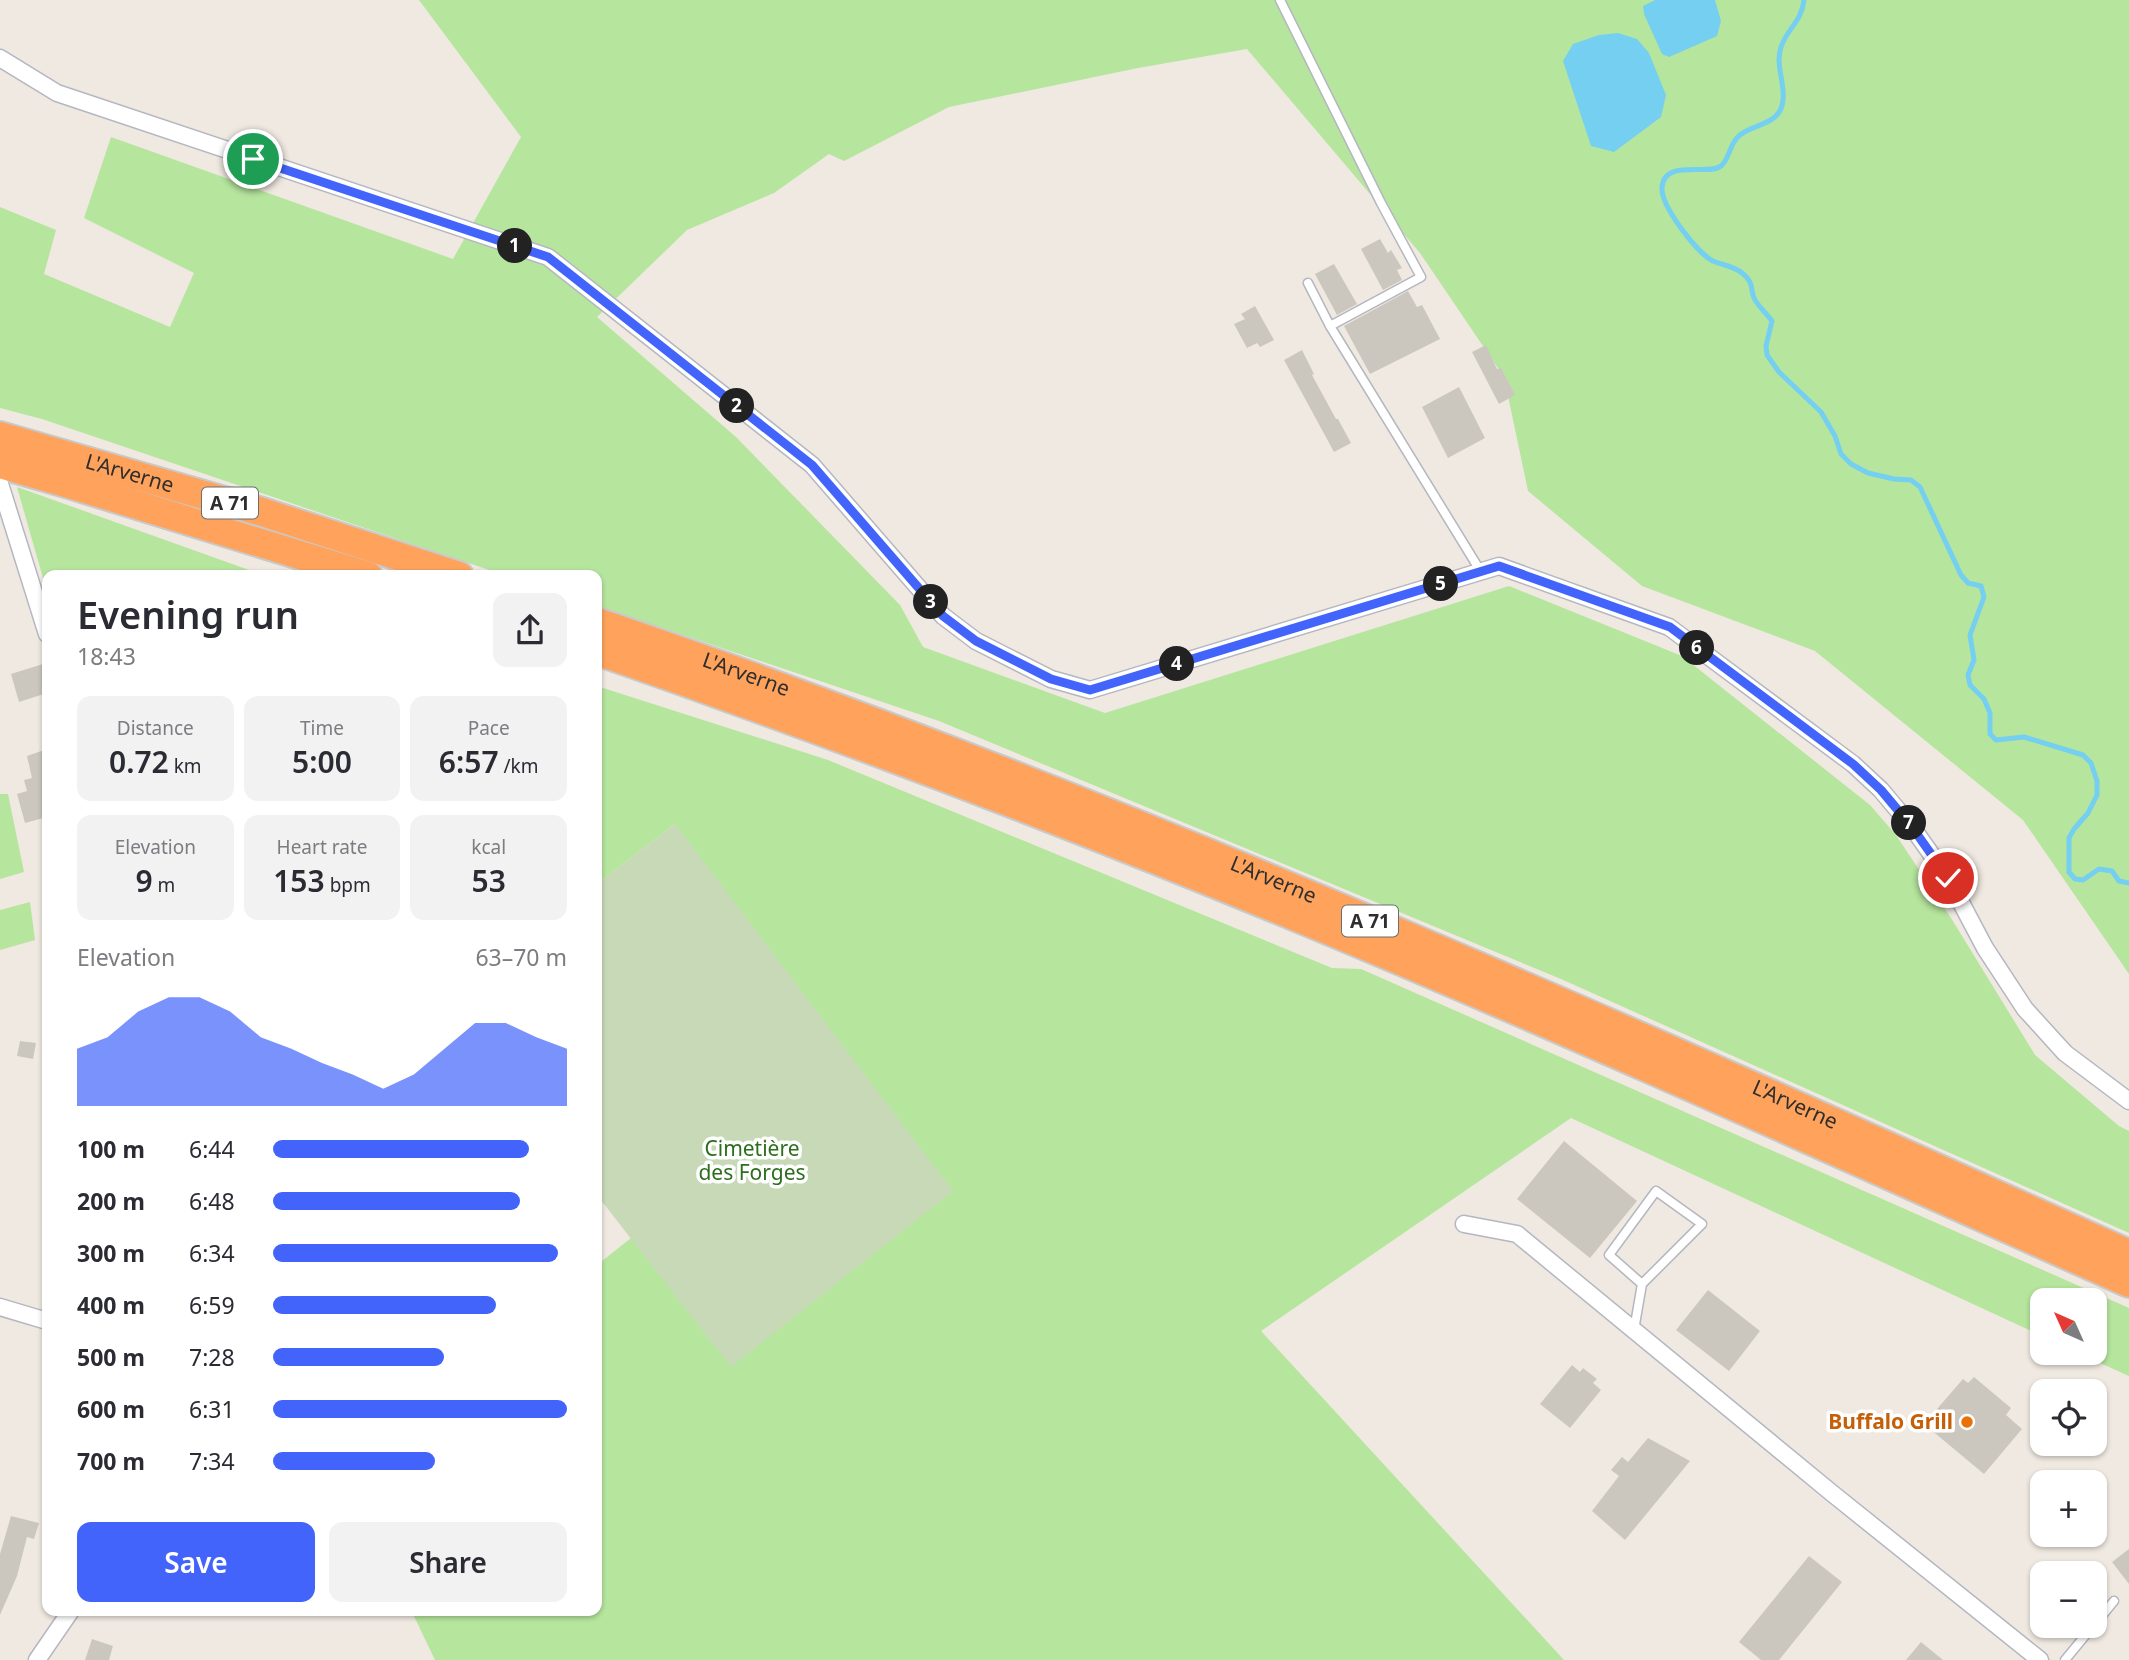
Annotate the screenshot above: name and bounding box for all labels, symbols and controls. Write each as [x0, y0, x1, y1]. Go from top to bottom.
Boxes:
pin [223, 129, 283, 189]
icon: arrive [234, 140, 272, 178]
pin: 1 [498, 229, 532, 264]
text: 1 [509, 232, 520, 258]
pin: 2 [720, 388, 754, 424]
text: 2 [731, 392, 742, 418]
street label: L'Arverne [82, 447, 177, 499]
road number: A 71 [202, 488, 258, 518]
pin: 5 [1424, 566, 1458, 602]
text: 5 [1435, 570, 1446, 596]
pin: 3 [914, 584, 948, 620]
text: Evening run [77, 588, 299, 640]
text: 3 [925, 588, 936, 614]
button: share [493, 593, 567, 667]
pin: 6 [1680, 630, 1714, 666]
text: 6 [1691, 634, 1702, 660]
text: 18:43 [77, 640, 136, 672]
street label: L'Arverne [699, 645, 794, 702]
pin: 4 [1160, 646, 1194, 682]
text: 4 [1171, 650, 1182, 676]
text: Distance [117, 715, 194, 741]
text: Time [300, 715, 344, 741]
text: Pace [468, 715, 510, 741]
text: 0.72 [109, 741, 169, 782]
text: 5:00 [292, 741, 352, 782]
text: 6:57 [439, 741, 499, 782]
text: km [169, 753, 202, 779]
text: /km [499, 753, 539, 779]
pin: 7 [1892, 806, 1926, 840]
text: 7 [1903, 809, 1914, 835]
text: Elevation [115, 834, 196, 860]
text: Heart rate [277, 834, 367, 860]
text: kcal [471, 834, 506, 860]
pin [1918, 848, 1978, 908]
street label: L'Arverne [1226, 849, 1321, 909]
icon: check [1929, 859, 1967, 897]
text: 9 [135, 860, 153, 901]
text: 153 [273, 860, 325, 901]
text: 53 [472, 860, 506, 901]
text: m [153, 872, 175, 898]
text: bpm [325, 872, 371, 898]
road number: A 71 [1342, 906, 1398, 937]
text: Elevation [77, 941, 175, 973]
text: 63–70 m [475, 941, 567, 973]
street label: L'Arverne [1748, 1073, 1843, 1135]
text: 100 m [77, 1133, 145, 1165]
text: 6:44 [189, 1133, 235, 1165]
park label: Cimetière des Forges [698, 1134, 806, 1186]
text: 200 m [77, 1185, 145, 1217]
text: 6:48 [189, 1185, 235, 1217]
text: 300 m [77, 1237, 145, 1269]
text: 6:34 [189, 1237, 235, 1269]
north arrow [2030, 1288, 2107, 1365]
map controls [2030, 1288, 2107, 1638]
text: 400 m [77, 1289, 145, 1321]
text: 6:59 [189, 1289, 235, 1321]
text: 500 m [77, 1341, 145, 1373]
text: 7:28 [189, 1341, 235, 1373]
button: locate [2030, 1379, 2107, 1456]
text: 600 m [77, 1393, 145, 1425]
text: 6:31 [189, 1393, 235, 1425]
place label: Buffalo Grill [1828, 1407, 1953, 1435]
marker: Buffalo Grill [1959, 1414, 1975, 1430]
text: 700 m [77, 1445, 145, 1477]
text: 7:34 [189, 1445, 235, 1477]
button: + [2030, 1470, 2107, 1547]
button: Save [77, 1522, 315, 1602]
button: Share [329, 1522, 567, 1602]
button: − [2030, 1561, 2107, 1638]

